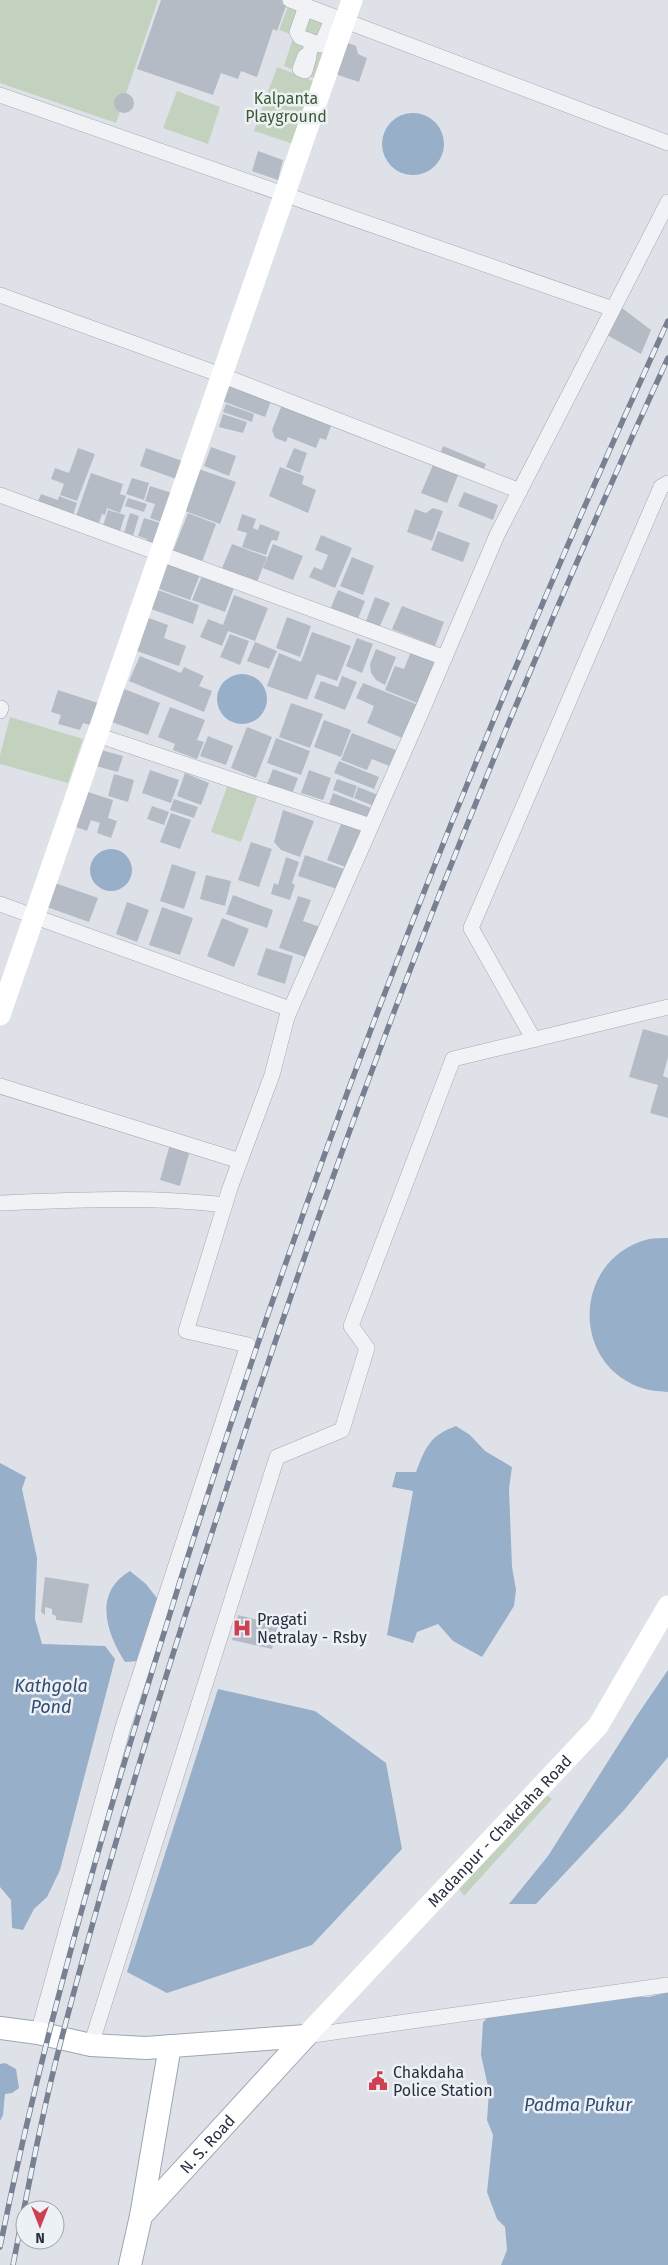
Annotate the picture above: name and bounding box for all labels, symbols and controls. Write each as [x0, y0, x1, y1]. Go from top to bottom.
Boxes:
park label: Kalpanta Playground [245, 89, 327, 126]
place label: Pragati Netralay - Rsby [257, 1610, 367, 1647]
hospital icon: Pragati Netralay - Rsby [231, 1617, 253, 1639]
water label: Kathgola Pond [14, 1675, 88, 1718]
street label: Madanpur - Chakdaha Road [424, 1751, 576, 1911]
place label: Chakdaha Police Station [393, 2063, 493, 2100]
public building icon: Chakdaha Police Station [367, 2070, 389, 2092]
water label: Padma Pukur [524, 2094, 633, 2116]
street label: N. S. Road [176, 2111, 239, 2178]
north arrow [15, 2200, 65, 2250]
text: N [35, 2229, 45, 2246]

